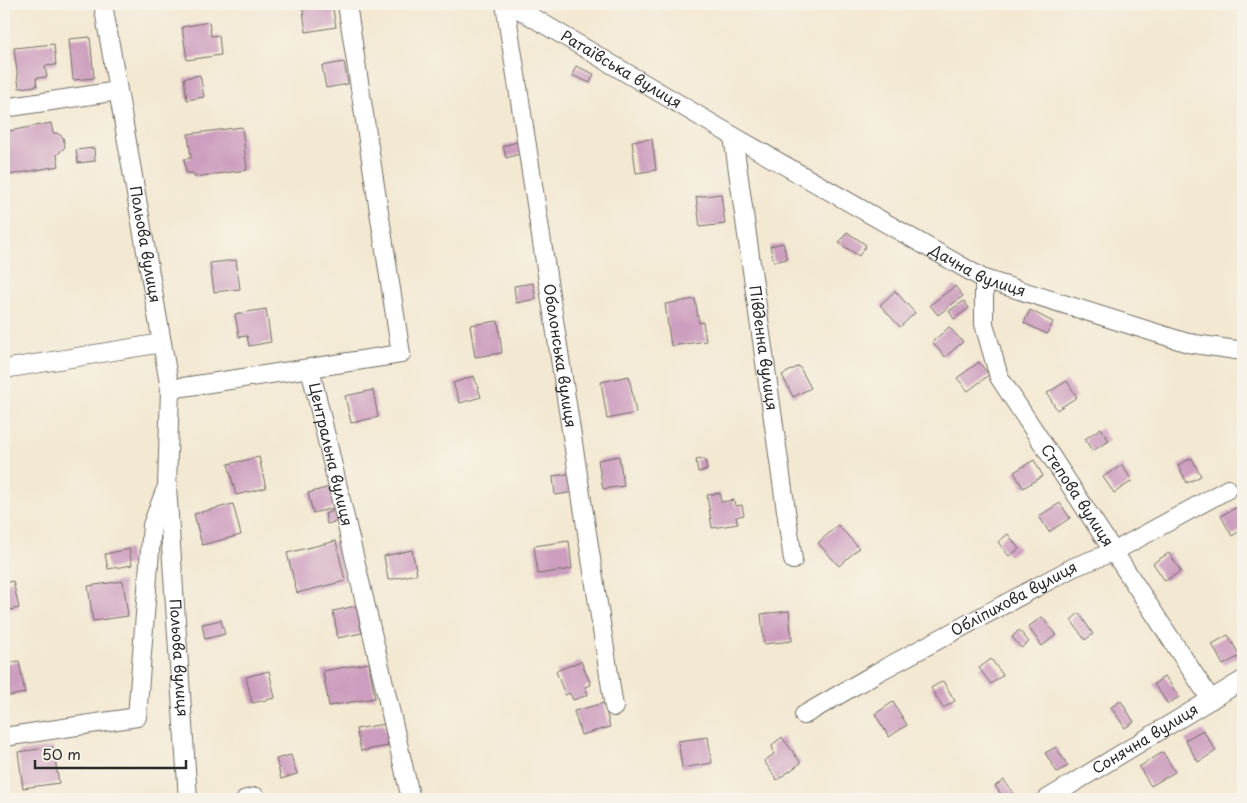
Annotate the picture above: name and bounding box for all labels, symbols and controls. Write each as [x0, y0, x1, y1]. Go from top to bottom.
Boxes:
street label: Ратаївська вулиця [557, 24, 687, 113]
street label: Польова вулиця [125, 184, 168, 304]
street label: Дачна вулиця [925, 237, 1029, 301]
street label: Оболонська вулиця [539, 282, 584, 429]
street label: Південна вулиця [744, 284, 785, 412]
street label: Центральна вулиця [304, 380, 360, 528]
street label: Степова вулиця [1036, 439, 1120, 551]
street label: Обліпихова вулиця [946, 554, 1081, 641]
street label: Польова вулиця [165, 598, 195, 717]
street label: Сонячна вулиця [1087, 697, 1202, 779]
scale bar [35, 738, 186, 770]
text: 50 m [42, 742, 81, 765]

